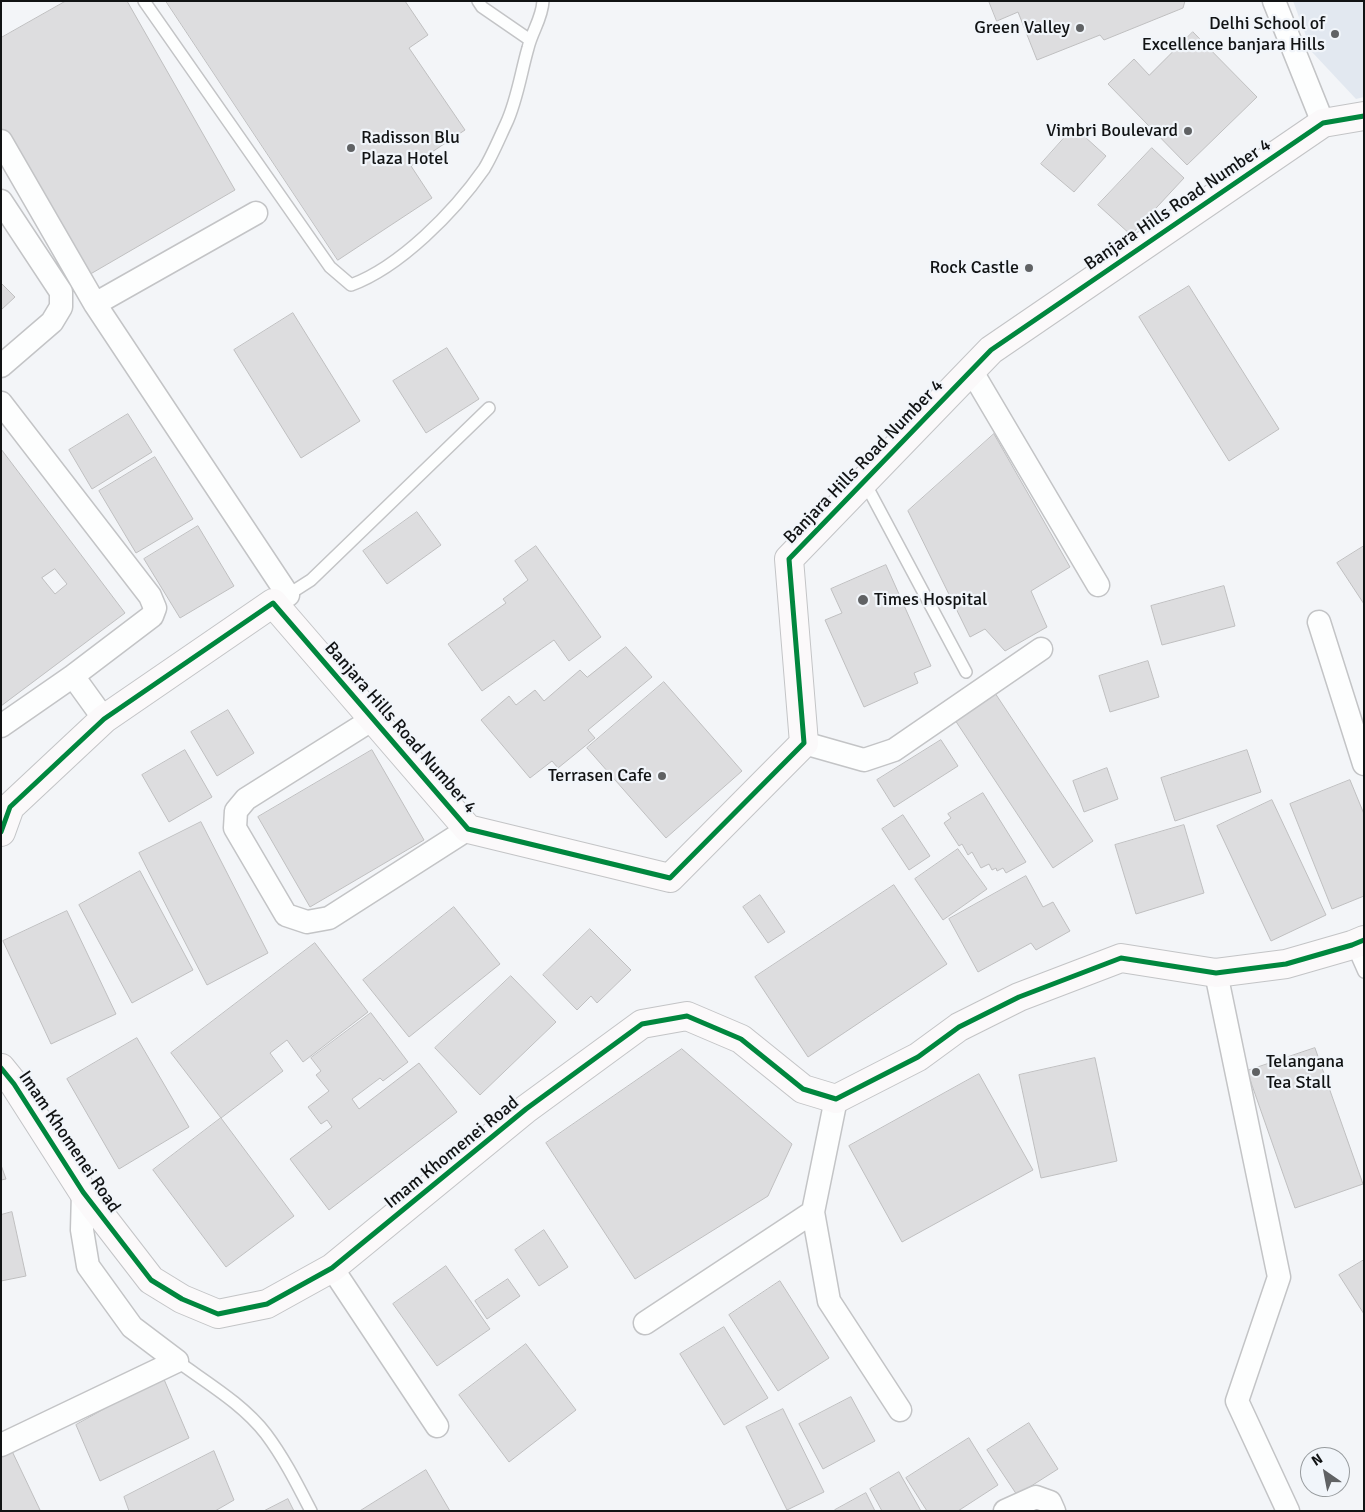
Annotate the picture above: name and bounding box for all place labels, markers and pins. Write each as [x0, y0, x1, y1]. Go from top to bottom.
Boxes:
place label: Delhi School of Excellence banjara Hills [1142, 13, 1325, 56]
place label: Green Valley [974, 17, 1070, 39]
marker: Green Valley [1074, 22, 1086, 34]
marker: Delhi School of Excellence banjara Hills [1329, 28, 1341, 40]
place label: Vimbri Boulevard [1046, 120, 1178, 142]
marker: Vimbri Boulevard [1182, 125, 1194, 137]
place label: Radisson Blu Plaza Hotel [361, 127, 460, 170]
marker: Radisson Blu Plaza Hotel [345, 142, 357, 154]
place label: Rock Castle [929, 257, 1019, 279]
marker: Rock Castle [1023, 262, 1035, 274]
place label: Times Hospital [874, 589, 987, 611]
marker: Times Hospital [856, 593, 870, 607]
place label: Terrasen Cafe [548, 765, 652, 787]
marker: Terrasen Cafe [656, 770, 668, 782]
place label: Telangana Tea Stall [1266, 1051, 1344, 1094]
marker: Telangana Tea Stall [1250, 1066, 1262, 1078]

